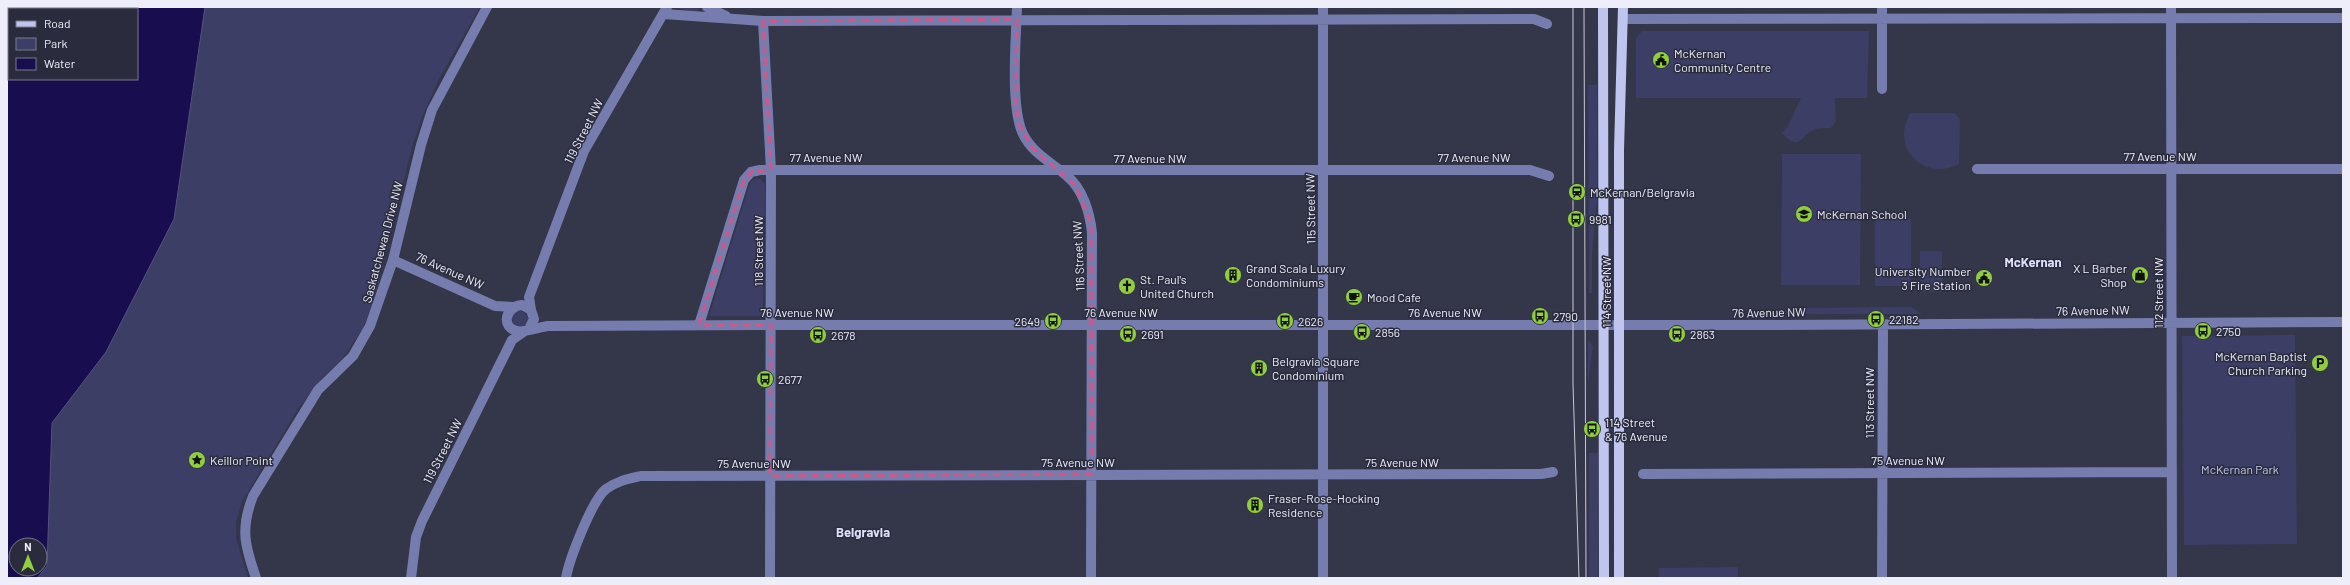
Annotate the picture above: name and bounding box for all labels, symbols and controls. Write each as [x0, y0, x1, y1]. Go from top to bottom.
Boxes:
legend [8, 8, 138, 80]
text: Road [44, 16, 71, 30]
text: Park [44, 36, 68, 50]
place label: McKernan Community Centre [1674, 46, 1771, 74]
public building icon: McKernan Community Centre [1651, 50, 1671, 70]
text: Water [44, 56, 76, 70]
street label: 119 Street NW [561, 96, 606, 166]
street label: 77 Avenue NW [2124, 149, 2197, 163]
street label: 77 Avenue NW [790, 150, 863, 164]
street label: 77 Avenue NW [1438, 150, 1511, 164]
street label: 77 Avenue NW [1114, 151, 1187, 165]
street label: 115 Street NW [1302, 173, 1318, 245]
street label: Saskatchewan Drive NW [359, 179, 405, 304]
station icon: McKernan/Belgravia [1567, 182, 1587, 202]
place label: McKernan/Belgravia [1590, 185, 1695, 199]
school or university icon: McKernan School [1794, 204, 1814, 224]
place label: McKernan School [1817, 207, 1907, 221]
bus stop icon: 9981 [1566, 209, 1586, 229]
place label: 9981 [1589, 212, 1612, 226]
street label: 118 Street NW [751, 215, 765, 286]
street label: 116 Street NW [1069, 220, 1087, 292]
street label: 76 Avenue NW [414, 249, 487, 292]
district label: McKernan [2004, 254, 2062, 270]
street label: 114 Street NW [1599, 256, 1613, 328]
street label: 112 Street NW [2151, 257, 2165, 329]
place label: Grand Scala Luxury Condominiums [1246, 261, 1346, 289]
place label: X L Barber Shop [2073, 261, 2128, 289]
place label: University Number 3 Fire Station [1875, 264, 1972, 292]
building icon: Grand Scala Luxury Condominiums [1223, 265, 1243, 285]
shop icon: X L Barber Shop [2130, 265, 2150, 285]
public building icon: University Number 3 Fire Station [1974, 268, 1994, 288]
place label: St. Paul's United Church [1140, 272, 1214, 300]
church icon: St. Paul's United Church [1117, 276, 1137, 296]
cafe icon: Mood Cafe [1344, 287, 1364, 307]
place label: Mood Cafe [1367, 290, 1421, 304]
street label: 76 Avenue NW [2056, 302, 2130, 318]
street label: 76 Avenue NW [1732, 304, 1806, 320]
street label: 76 Avenue NW [760, 305, 834, 319]
street label: 76 Avenue NW [1084, 305, 1158, 319]
street label: 76 Avenue NW [1408, 305, 1482, 319]
bus stop icon: 2790 [1530, 306, 1550, 326]
place label: 2790 [1553, 309, 1578, 323]
bus stop icon: 22182 [1866, 309, 1886, 329]
bus stop icon: 2649 [1043, 311, 1063, 331]
bus stop icon: 2626 [1275, 311, 1295, 331]
place label: 22182 [1889, 312, 1919, 326]
place label: 2649 [1015, 314, 1040, 328]
place label: 2626 [1298, 314, 1323, 328]
bus stop icon: 2750 [2193, 321, 2213, 341]
bus stop icon: 2856 [1352, 322, 1372, 342]
bus stop icon: 2691 [1118, 324, 1138, 344]
bus stop icon: 2863 [1667, 324, 1687, 344]
place label: 2750 [2216, 324, 2241, 338]
bus stop icon: 2678 [808, 325, 828, 345]
place label: 2856 [1375, 325, 1400, 339]
place label: 2691 [1141, 327, 1164, 341]
place label: 2863 [1690, 327, 1715, 341]
place label: 2678 [831, 328, 856, 342]
place label: McKernan Baptist Church Parking [2215, 349, 2307, 377]
parking icon: McKernan Baptist Church Parking [2310, 353, 2330, 373]
place label: Belgravia Square Condominium [1272, 354, 1360, 382]
building icon: Belgravia Square Condominium [1249, 358, 1269, 378]
street label: 113 Street NW [1862, 367, 1876, 438]
bus stop icon: 2677 [755, 369, 775, 389]
place label: 2677 [778, 372, 802, 386]
place label: 114 Street & 76 Avenue [1605, 415, 1668, 443]
street label: 119 Street NW [420, 416, 465, 486]
bus stop icon: 114 Street & 76 Avenue [1582, 419, 1602, 439]
place icon: Keillor Point [187, 450, 207, 470]
place label: Keillor Point [210, 453, 273, 467]
street label: 75 Avenue NW [1871, 453, 1945, 467]
street label: 75 Avenue NW [1041, 455, 1115, 469]
street label: 75 Avenue NW [1365, 455, 1439, 469]
street label: 75 Avenue NW [717, 456, 791, 470]
park label: McKernan Park [2201, 462, 2279, 476]
place label: Fraser-Rose-Hocking Residence [1268, 491, 1380, 519]
building icon: Fraser-Rose-Hocking Residence [1245, 495, 1265, 515]
district label: Belgravia [836, 524, 890, 540]
north arrow [8, 537, 48, 577]
text: N [24, 540, 32, 553]

